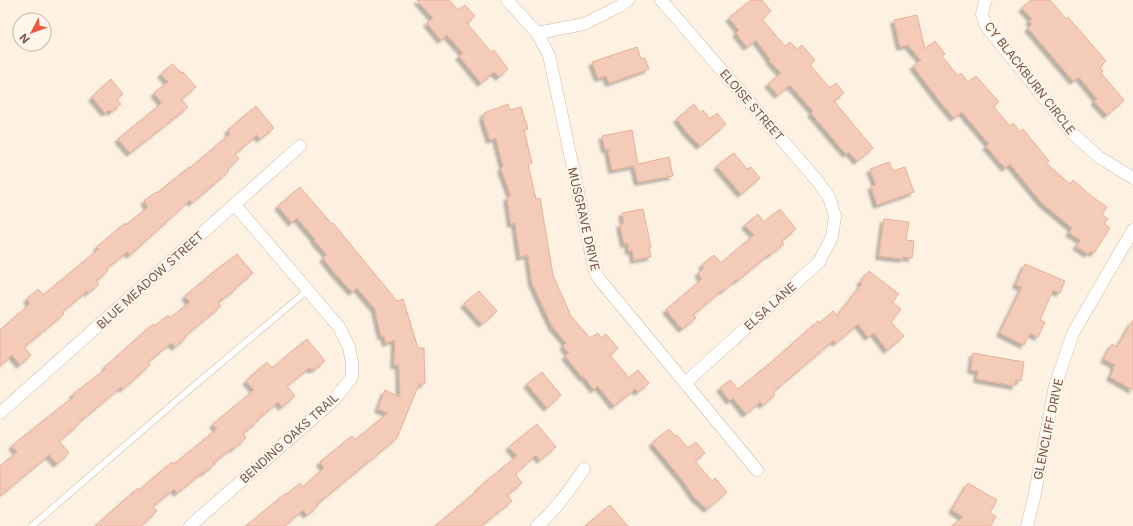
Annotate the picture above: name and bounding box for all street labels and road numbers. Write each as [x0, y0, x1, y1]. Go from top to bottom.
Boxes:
street label: CY BLACKBURN CIRCLE [981, 19, 1079, 137]
street label: ELOISE STREET [717, 66, 787, 144]
street label: MUSGRAVE DRIVE [565, 166, 603, 272]
street label: BLUE MEADOW STREET [93, 228, 207, 332]
street label: ELSA LANE [741, 279, 799, 333]
street label: GLENCLIFF DRIVE [1030, 377, 1066, 481]
street label: BENDING OAKS TRAIL [237, 390, 341, 486]

